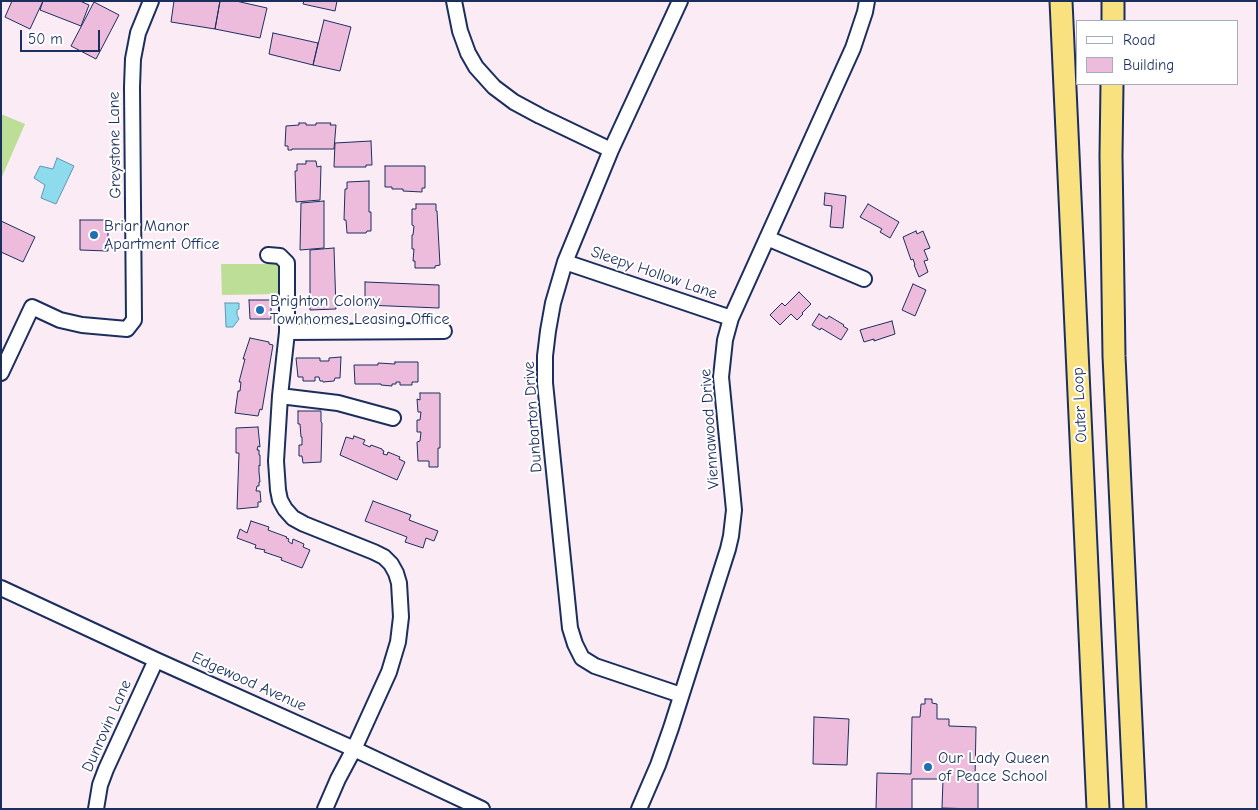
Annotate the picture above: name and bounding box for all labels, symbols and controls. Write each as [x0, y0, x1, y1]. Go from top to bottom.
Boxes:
scale bar [22, 20, 102, 52]
legend [1076, 20, 1238, 85]
text: 50 m [28, 30, 63, 48]
text: Road [1123, 31, 1155, 49]
text: Building [1123, 56, 1174, 74]
street label: Greystone Lane [104, 91, 126, 199]
place label: Briar Manor Apartment Office [104, 216, 220, 254]
marker: Briar Manor Apartment Office [88, 229, 100, 241]
street label: Sleepy Hollow Lane [588, 242, 720, 304]
place label: Brighton Colony Townhomes Leasing Office [270, 291, 449, 329]
marker: Brighton Colony Townhomes Leasing Office [254, 304, 266, 316]
street label: Dunbarton Drive [520, 361, 546, 473]
street label: Outer Loop [1068, 367, 1092, 443]
street label: Viennawood Drive [696, 368, 724, 490]
street label: Edgewood Avenue [189, 648, 309, 716]
street label: Dunrovin Lane [78, 677, 136, 775]
place label: Our Lady Queen of Peace School [938, 748, 1050, 786]
marker: Our Lady Queen of Peace School [922, 761, 934, 773]

